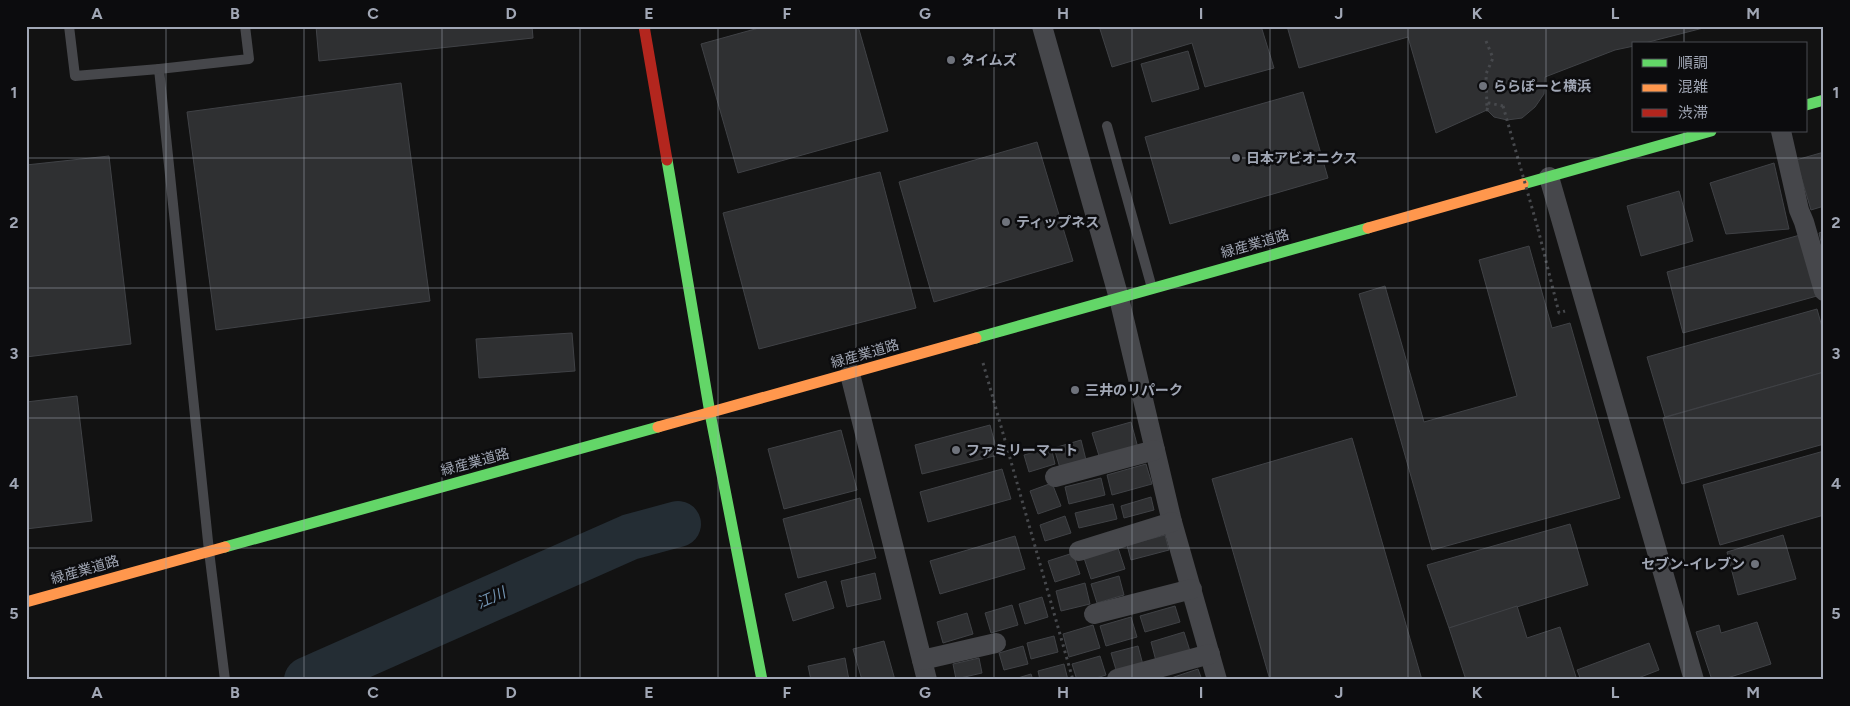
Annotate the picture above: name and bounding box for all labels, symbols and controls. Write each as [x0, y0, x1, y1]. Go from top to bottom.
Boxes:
text: A [91, 4, 103, 23]
text: B [230, 4, 240, 23]
text: C [367, 4, 379, 23]
text: D [505, 4, 517, 23]
text: E [644, 4, 654, 23]
text: F [783, 4, 792, 23]
text: G [919, 4, 931, 23]
text: H [1057, 4, 1069, 23]
text: I [1199, 4, 1203, 23]
text: J [1335, 4, 1343, 23]
text: K [1472, 4, 1483, 23]
text: L [1611, 4, 1620, 23]
text: M [1746, 4, 1760, 23]
legend [1632, 42, 1808, 132]
place label: タイムズ [961, 52, 1017, 69]
marker: タイムズ [945, 54, 957, 66]
text: 順調 [1678, 54, 1708, 72]
place label: ららぽーと横浜 [1493, 78, 1591, 95]
text: 混雑 [1678, 78, 1708, 96]
marker: ららぽーと横浜 [1477, 80, 1489, 92]
text: 1 [11, 83, 17, 102]
text: 1 [1833, 83, 1839, 102]
text: 渋滞 [1678, 104, 1708, 122]
place label: 日本アビオニクス [1246, 150, 1358, 167]
marker: 日本アビオニクス [1230, 152, 1242, 164]
text: 2 [9, 213, 19, 232]
text: 2 [1831, 213, 1841, 232]
place label: ティップネス [1016, 214, 1099, 231]
marker: ティップネス [1000, 216, 1012, 228]
street label: 緑産業道路 [1219, 226, 1291, 262]
street label: 緑産業道路 [829, 336, 901, 372]
text: 3 [10, 344, 19, 363]
text: 3 [1832, 344, 1841, 363]
place label: 三井のリパーク [1085, 382, 1183, 399]
marker: 三井のリパーク [1069, 384, 1081, 396]
place label: ファミリーマート [966, 442, 1078, 459]
marker: ファミリーマート [950, 444, 962, 456]
street label: 緑産業道路 [439, 445, 511, 479]
text: 4 [9, 474, 19, 493]
text: 4 [1831, 474, 1841, 493]
street label: 緑産業道路 [49, 552, 121, 588]
place label: セブン-イレブン [1641, 556, 1745, 573]
marker: セブン-イレブン [1749, 558, 1761, 570]
water label: 江川 [474, 583, 510, 612]
text: 5 [9, 604, 19, 623]
text: 5 [1831, 604, 1841, 623]
text: A [91, 683, 103, 702]
text: B [230, 683, 240, 702]
text: C [367, 683, 379, 702]
text: D [505, 683, 517, 702]
text: E [644, 683, 654, 702]
text: F [783, 683, 792, 702]
text: G [919, 683, 931, 702]
text: H [1057, 683, 1069, 702]
text: I [1199, 683, 1203, 702]
text: J [1335, 683, 1343, 702]
text: K [1472, 683, 1483, 702]
text: L [1611, 683, 1620, 702]
text: M [1746, 683, 1760, 702]

